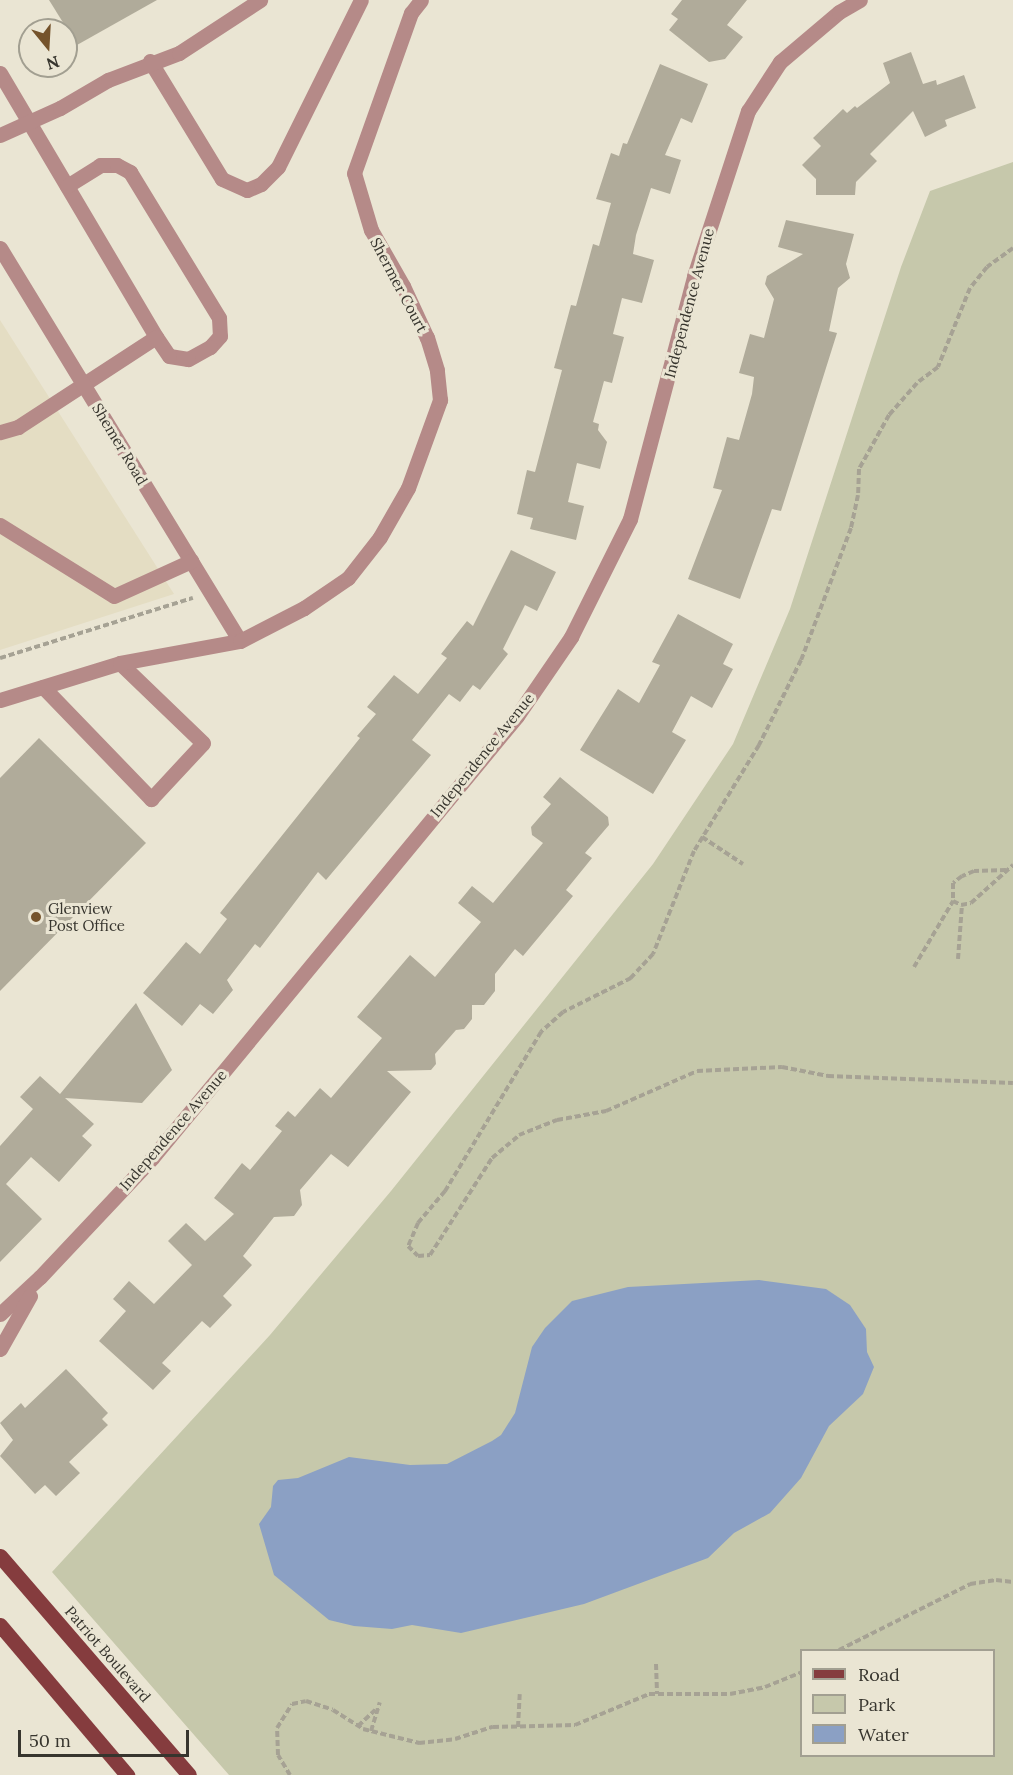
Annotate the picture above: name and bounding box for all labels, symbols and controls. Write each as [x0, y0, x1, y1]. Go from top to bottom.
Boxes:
north arrow [18, 18, 78, 78]
text: N [44, 52, 62, 75]
street label: Independence Avenue [660, 226, 718, 380]
street label: Shermer Court [366, 235, 432, 335]
street label: Shemer Road [88, 400, 152, 488]
street label: Independence Avenue [426, 689, 538, 821]
place label: Glenview Post Office [48, 899, 125, 934]
marker: Glenview Post Office [29, 910, 43, 924]
street label: Independence Avenue [116, 1066, 230, 1194]
street label: Patriot Boulevard [61, 1602, 155, 1706]
legend [800, 1649, 995, 1757]
text: Road [858, 1663, 900, 1686]
text: Park [858, 1693, 895, 1716]
scale bar [21, 1718, 192, 1756]
text: Water [858, 1723, 909, 1746]
text: 50 m [29, 1729, 71, 1752]

